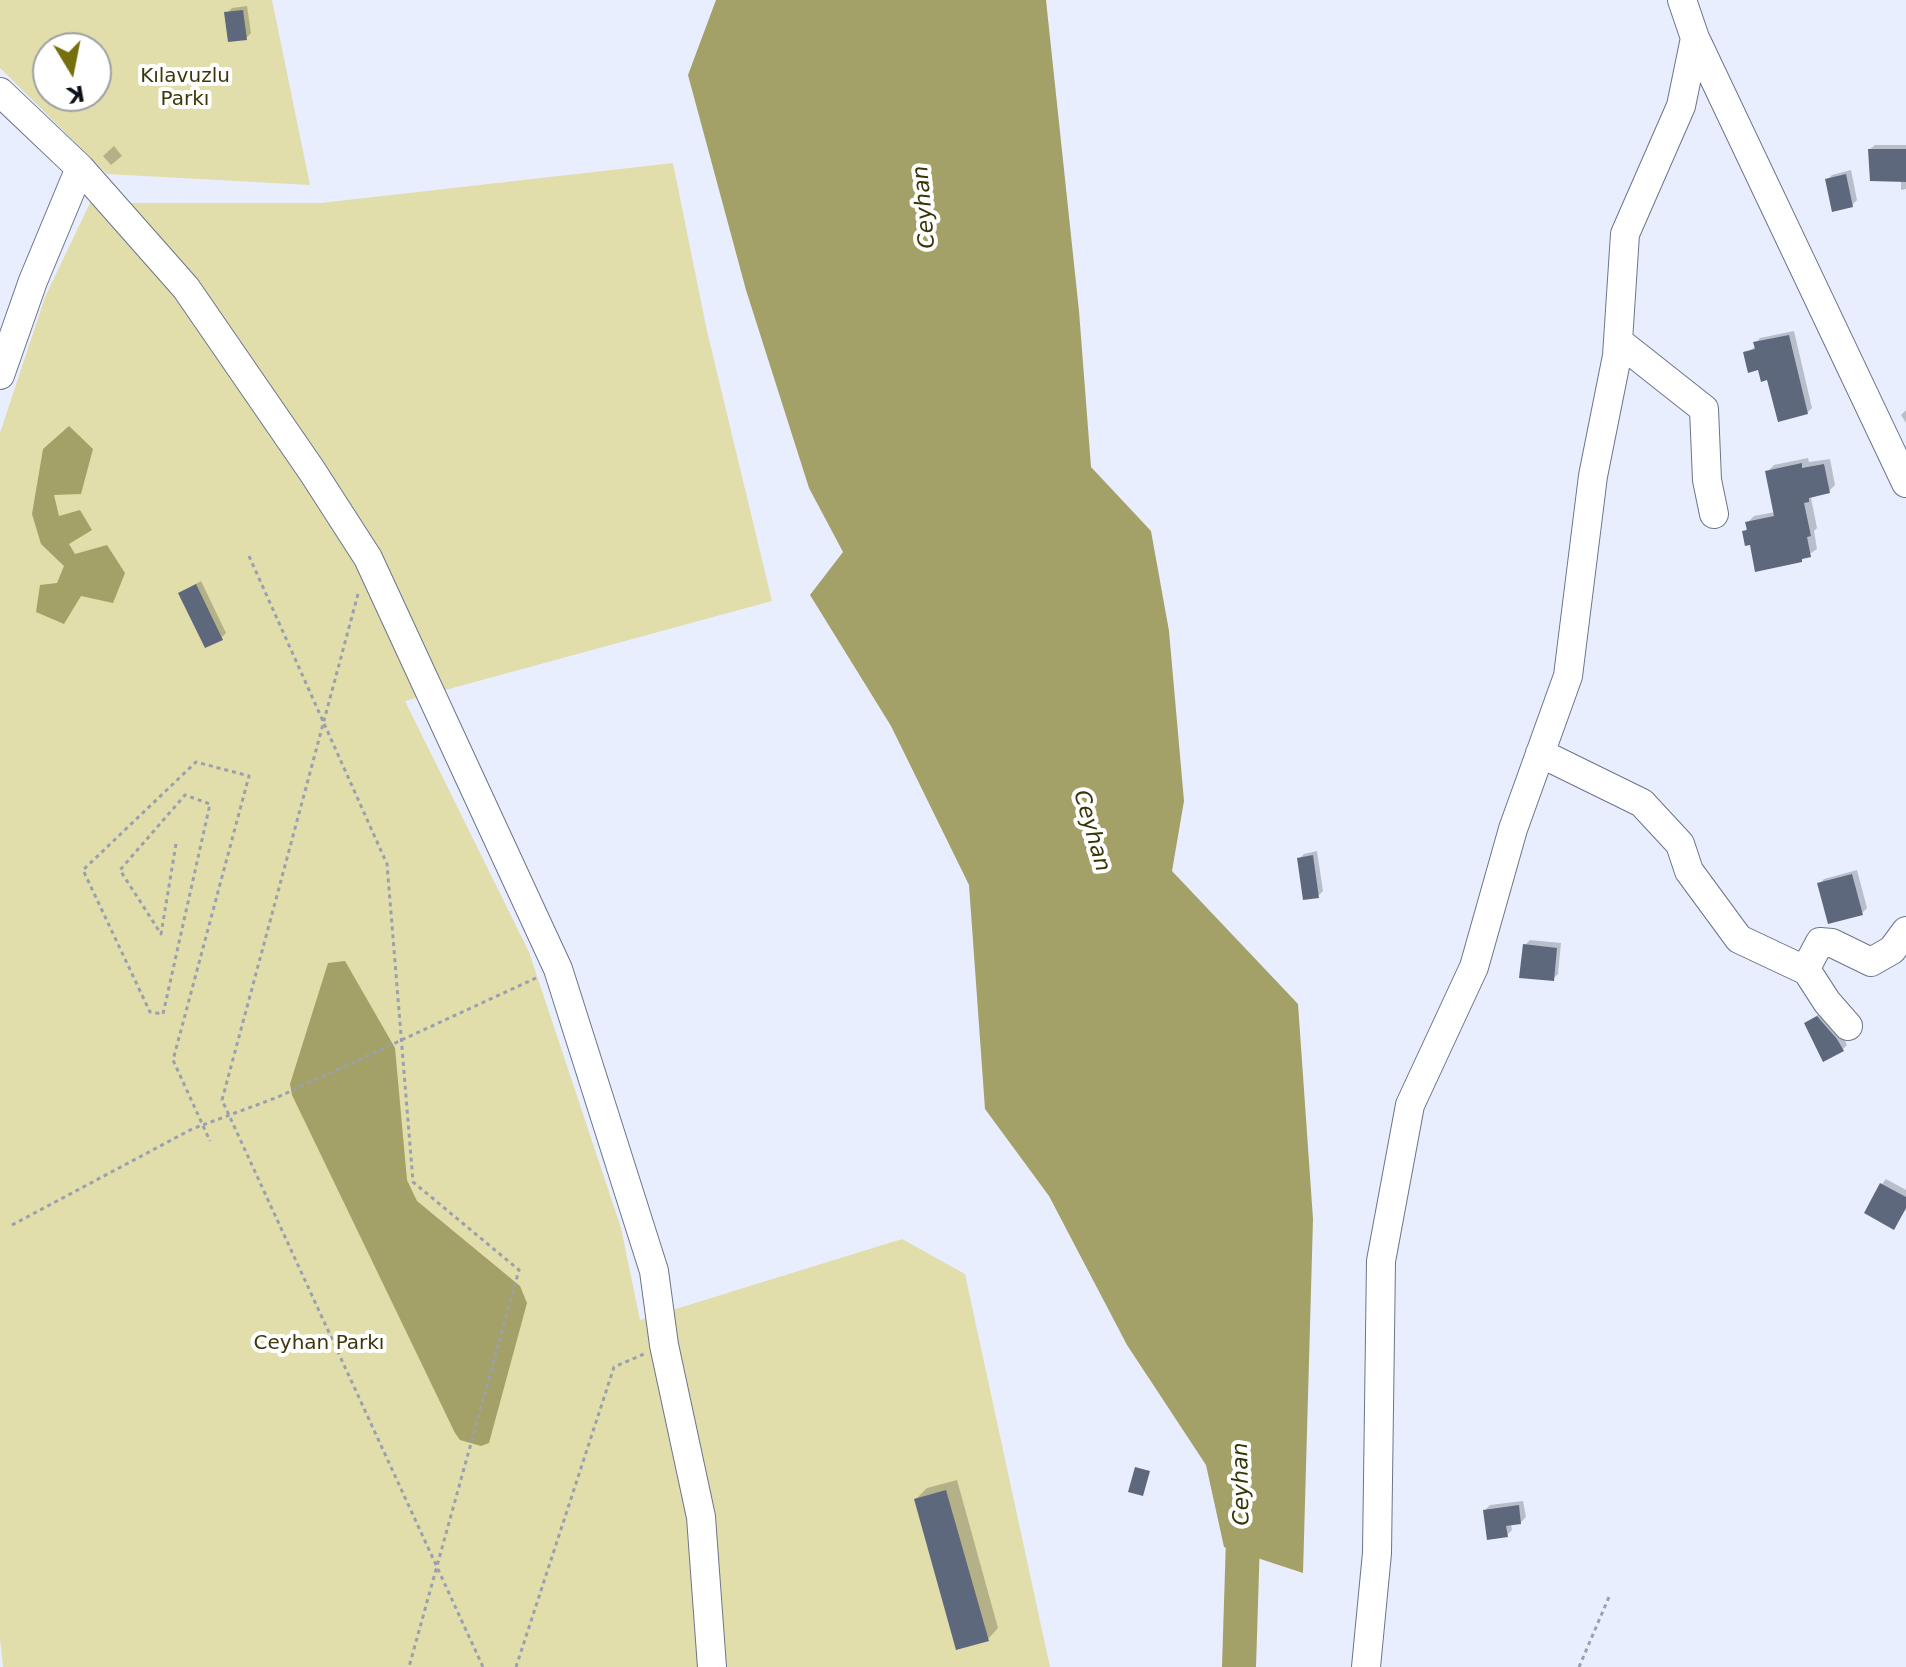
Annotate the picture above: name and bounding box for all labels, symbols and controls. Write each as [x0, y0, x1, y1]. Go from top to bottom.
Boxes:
north arrow [32, 32, 112, 112]
park label: Kılavuzlu Parkı [140, 65, 230, 112]
text: K [65, 80, 86, 108]
water label: Ceyhan [908, 164, 942, 250]
water label: Ceyhan [1067, 787, 1115, 875]
park label: Ceyhan Parkı [254, 1332, 384, 1356]
water label: Ceyhan [1228, 1442, 1256, 1526]

